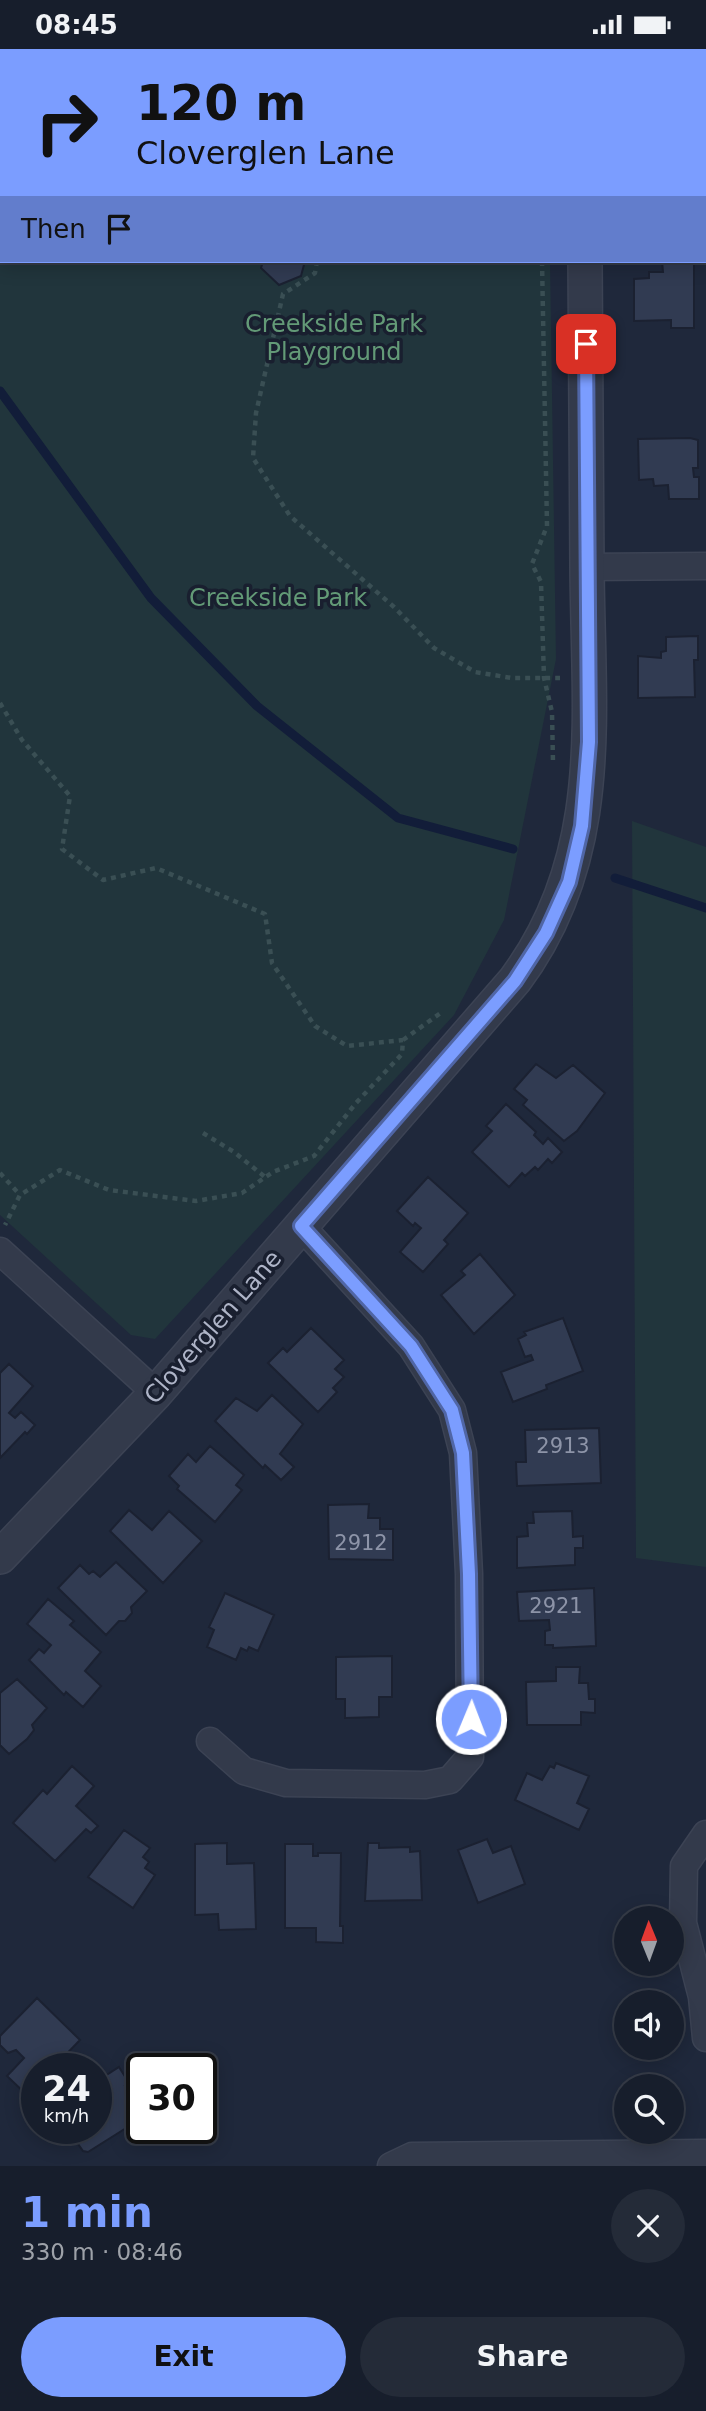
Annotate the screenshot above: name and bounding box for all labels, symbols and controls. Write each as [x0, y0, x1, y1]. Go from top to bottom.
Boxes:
text: 08:45 [35, 10, 118, 40]
text: 120 m [136, 75, 306, 132]
icon: right [21, 77, 112, 168]
text: Cloverglen Lane [136, 134, 395, 172]
icon: arrive [100, 210, 138, 248]
text: Then [21, 214, 86, 244]
park label: Creekside Park Playground [245, 310, 423, 366]
pin [556, 314, 616, 374]
icon: arrive [567, 325, 605, 363]
park label: Creekside Park [189, 584, 367, 612]
street label: Cloverglen Lane [139, 1245, 287, 1409]
house number: 2913 [536, 1434, 590, 1458]
house number: 2912 [334, 1531, 388, 1555]
house number: 2921 [529, 1594, 583, 1618]
position arrow [434, 1682, 508, 1756]
north arrow [614, 1906, 684, 1976]
map controls [614, 1906, 684, 2144]
button: sound [614, 1990, 684, 2060]
speed limit sign: 30 [126, 2053, 217, 2144]
text: 24 [42, 2069, 91, 2109]
button: search [614, 2074, 684, 2144]
text: km/h [44, 2105, 89, 2126]
text: 1 min [21, 2188, 153, 2237]
button: close [611, 2189, 685, 2263]
text: 330 m · 08:46 [21, 2239, 183, 2265]
button: Exit [21, 2317, 346, 2397]
button: Share [360, 2317, 685, 2397]

